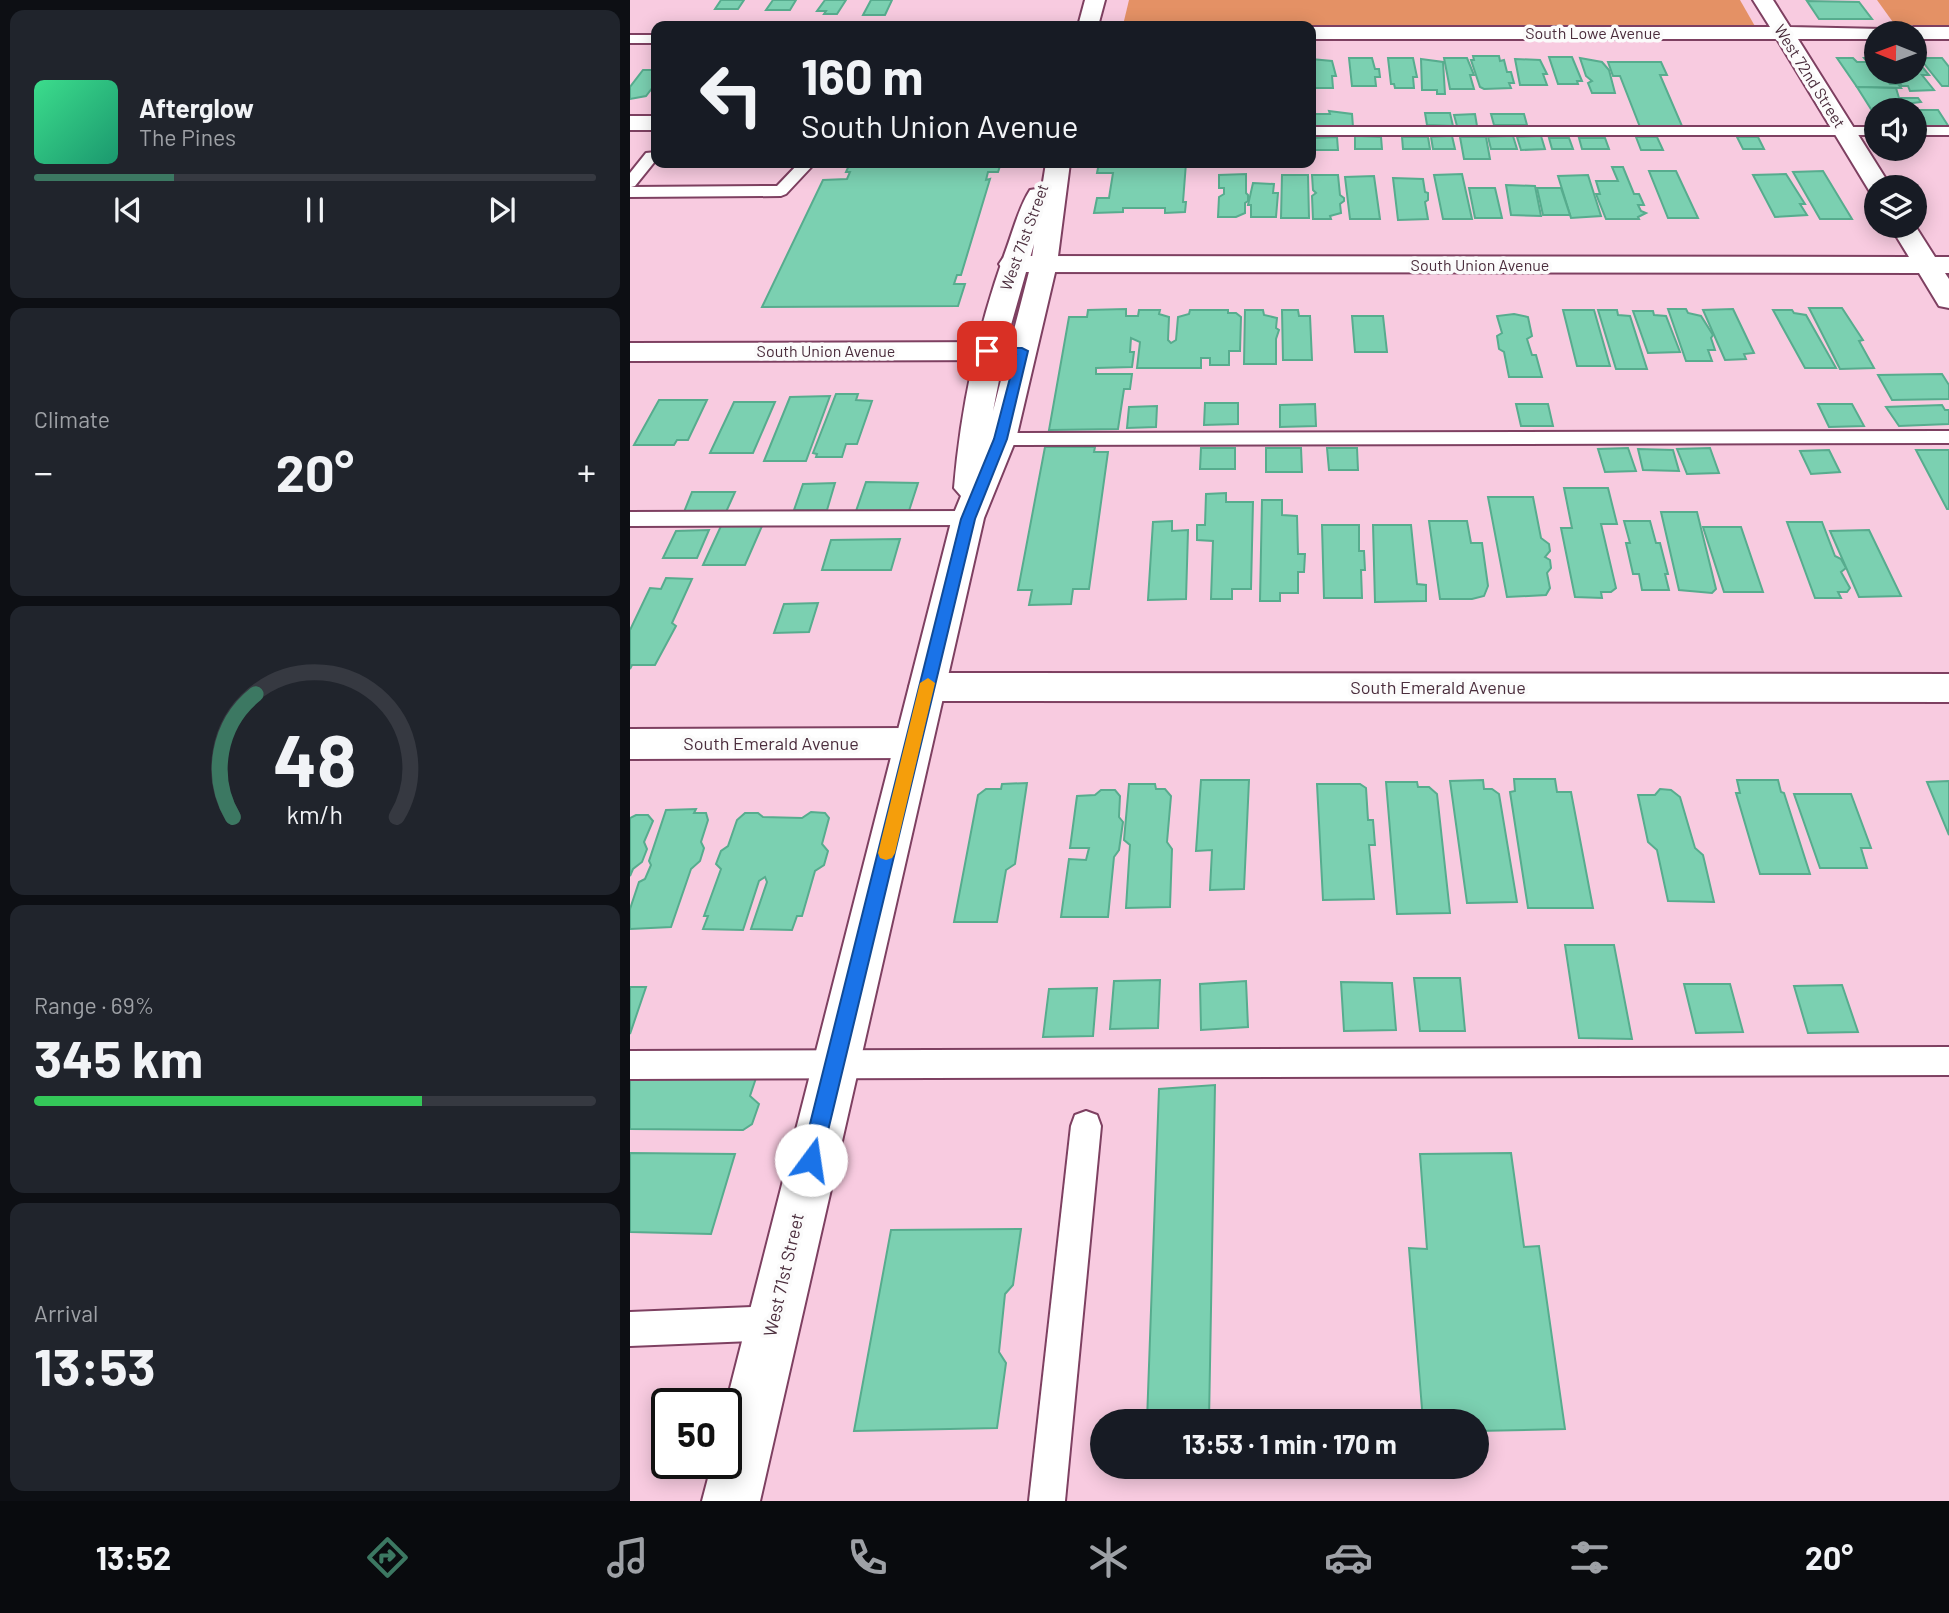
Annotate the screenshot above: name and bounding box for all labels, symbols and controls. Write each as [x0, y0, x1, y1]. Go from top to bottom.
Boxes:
street label: West 72nd Street [1771, 20, 1850, 131]
north arrow [1864, 21, 1927, 84]
map controls [1864, 21, 1927, 238]
street label: South Lowe Avenue [1525, 23, 1661, 42]
text: 160 m [801, 46, 923, 105]
icon: left [686, 49, 777, 140]
text: Afterglow [139, 92, 254, 123]
button: sound [1864, 98, 1927, 161]
text: South Union Avenue [801, 106, 1079, 144]
text: The Pines [139, 123, 236, 151]
button: layers [1864, 175, 1927, 238]
street label: West 71st Street [995, 181, 1052, 293]
icon: previous [109, 191, 147, 229]
icon: pause [296, 191, 334, 229]
icon: next [483, 191, 521, 229]
street label: South Union Avenue [1411, 255, 1549, 274]
pin [957, 321, 1017, 381]
icon: arrive [968, 332, 1006, 370]
street label: South Union Avenue [757, 341, 895, 360]
text: Climate [34, 405, 110, 433]
text: 20° [276, 440, 354, 502]
text: − [34, 448, 53, 494]
text: + [577, 448, 596, 494]
street label: South Emerald Avenue [1350, 676, 1526, 698]
text: 48 [273, 714, 357, 802]
street label: South Emerald Avenue [683, 732, 859, 754]
text: km/h [287, 798, 343, 828]
text: Range · 69% [34, 991, 154, 1019]
text: 345 km [34, 1026, 203, 1088]
position arrow [774, 1123, 848, 1197]
street label: West 71st Street [758, 1211, 808, 1339]
text: Arrival [34, 1299, 98, 1327]
text: 13:53 [34, 1334, 156, 1396]
speed limit sign: 50 [651, 1388, 742, 1479]
text: 13:53 · 1 min · 170 m [1182, 1428, 1397, 1459]
icon: directions [363, 1533, 412, 1582]
icon: music [603, 1533, 652, 1582]
icon: phone [843, 1533, 892, 1582]
icon: climate [1084, 1533, 1133, 1582]
icon: car [1324, 1533, 1373, 1582]
icon: filters [1565, 1533, 1614, 1582]
text: 13:52 [96, 1538, 171, 1576]
text: 20° [1805, 1538, 1853, 1576]

